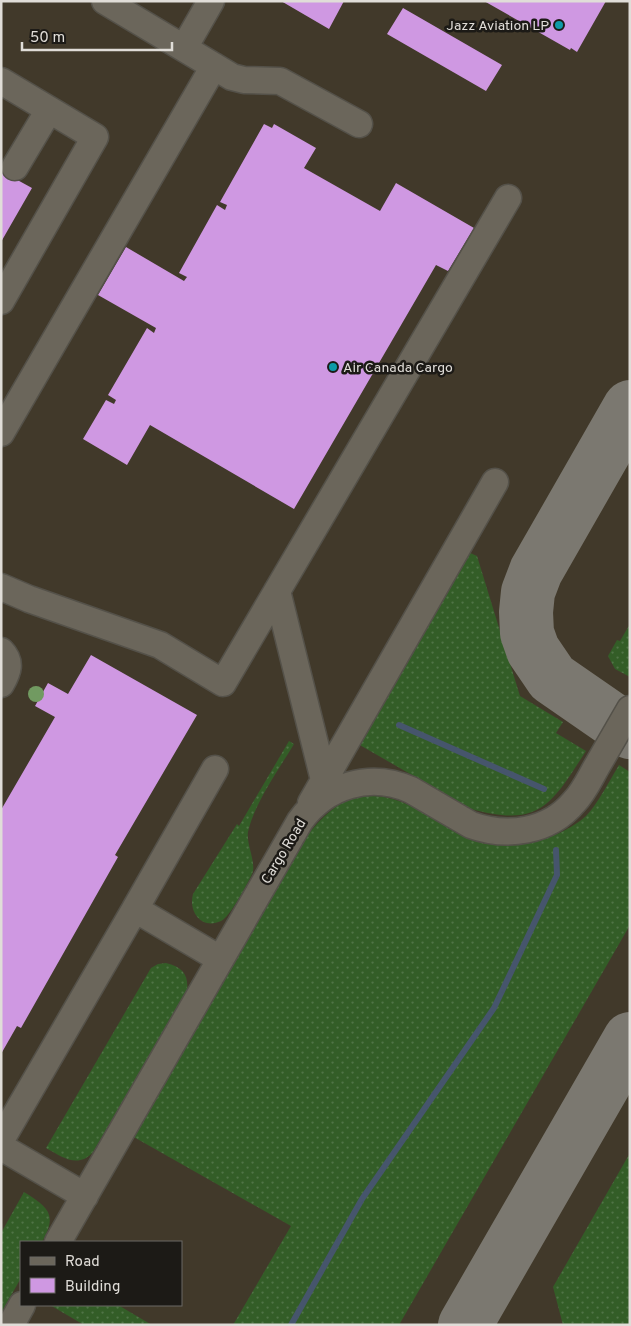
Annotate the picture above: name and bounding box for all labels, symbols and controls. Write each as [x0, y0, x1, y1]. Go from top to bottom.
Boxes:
place label: Jazz Aviation LP [446, 18, 549, 35]
marker: Jazz Aviation LP [553, 19, 565, 31]
scale bar [22, 20, 172, 52]
text: 50 m [30, 29, 65, 48]
place label: Air Canada Cargo [343, 360, 453, 377]
marker: Air Canada Cargo [327, 361, 339, 373]
street label: Cargo Road [258, 816, 310, 887]
legend [20, 1241, 182, 1306]
text: Road [65, 1253, 100, 1272]
text: Building [65, 1278, 120, 1297]

